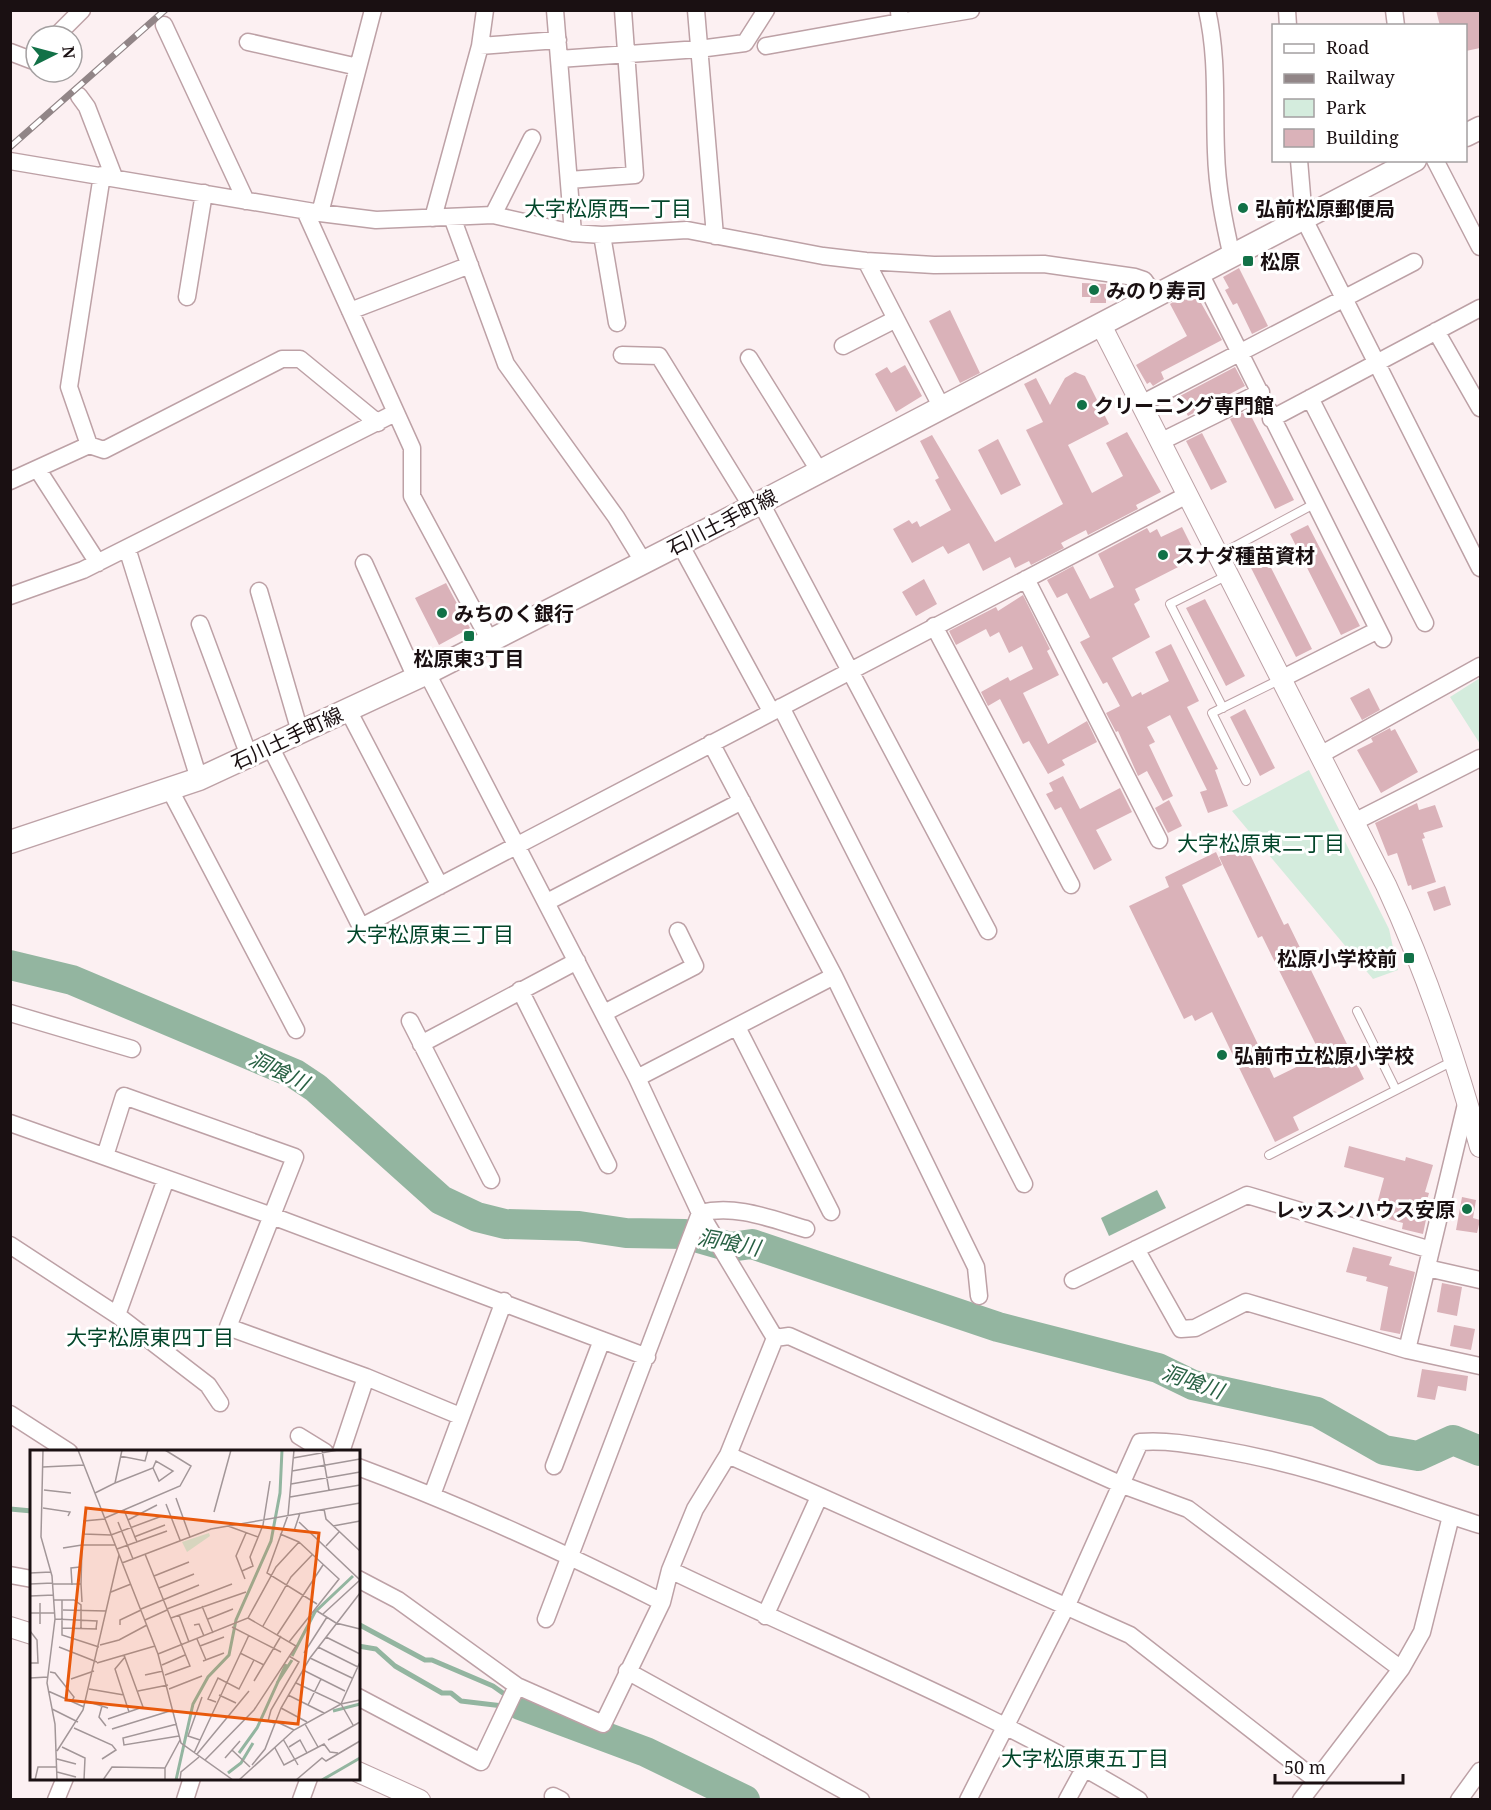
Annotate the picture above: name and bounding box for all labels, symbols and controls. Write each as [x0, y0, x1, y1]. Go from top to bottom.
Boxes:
north arrow [24, 24, 84, 84]
legend [1272, 24, 1467, 162]
text: Road [1326, 35, 1369, 59]
text: N [57, 45, 81, 60]
text: Railway [1326, 65, 1396, 89]
text: Park [1326, 95, 1366, 119]
text: Building [1326, 125, 1399, 149]
district label: 大字松原西一丁目 [524, 194, 692, 222]
place label: 弘前松原郵便局 [1255, 195, 1395, 222]
marker: 弘前松原郵便局 [1236, 201, 1250, 215]
place label: 松原 [1260, 248, 1300, 275]
marker: 松原 [1241, 254, 1255, 268]
place label: みのり寿司 [1106, 277, 1206, 304]
marker: みのり寿司 [1087, 283, 1101, 297]
place label: クリーニング専門館 [1094, 392, 1274, 419]
marker: クリーニング専門館 [1075, 398, 1089, 412]
street label: 石川土手町線 [662, 483, 782, 561]
place label: スナダ種苗資材 [1175, 542, 1315, 569]
marker: スナダ種苗資材 [1156, 548, 1170, 562]
place label: みちのく銀行 [454, 600, 574, 627]
marker: みちのく銀行 [435, 606, 449, 620]
marker: 松原東3丁目 [462, 629, 476, 643]
place label: 松原東3丁目 [413, 645, 525, 672]
street label: 石川土手町線 [227, 700, 347, 776]
district label: 大字松原東二丁目 [1177, 829, 1345, 857]
district label: 大字松原東三丁目 [346, 920, 514, 948]
place label: 松原小学校前 [1277, 945, 1397, 972]
marker: 松原小学校前 [1402, 951, 1416, 965]
place label: 弘前市立松原小学校 [1234, 1042, 1414, 1069]
water label: 洞喰川 [245, 1044, 315, 1097]
marker: 弘前市立松原小学校 [1215, 1048, 1229, 1062]
place label: レッスンハウス安原 [1275, 1196, 1455, 1223]
marker: レッスンハウス安原 [1460, 1202, 1474, 1216]
water label: 洞喰川 [695, 1222, 765, 1262]
district label: 大字松原東四丁目 [66, 1323, 234, 1351]
water label: 洞喰川 [1159, 1358, 1229, 1405]
inset map [30, 1450, 360, 1780]
district label: 大字松原東五丁目 [1001, 1744, 1169, 1772]
scale bar [1275, 1747, 1402, 1785]
text: 50 m [1284, 1755, 1326, 1779]

